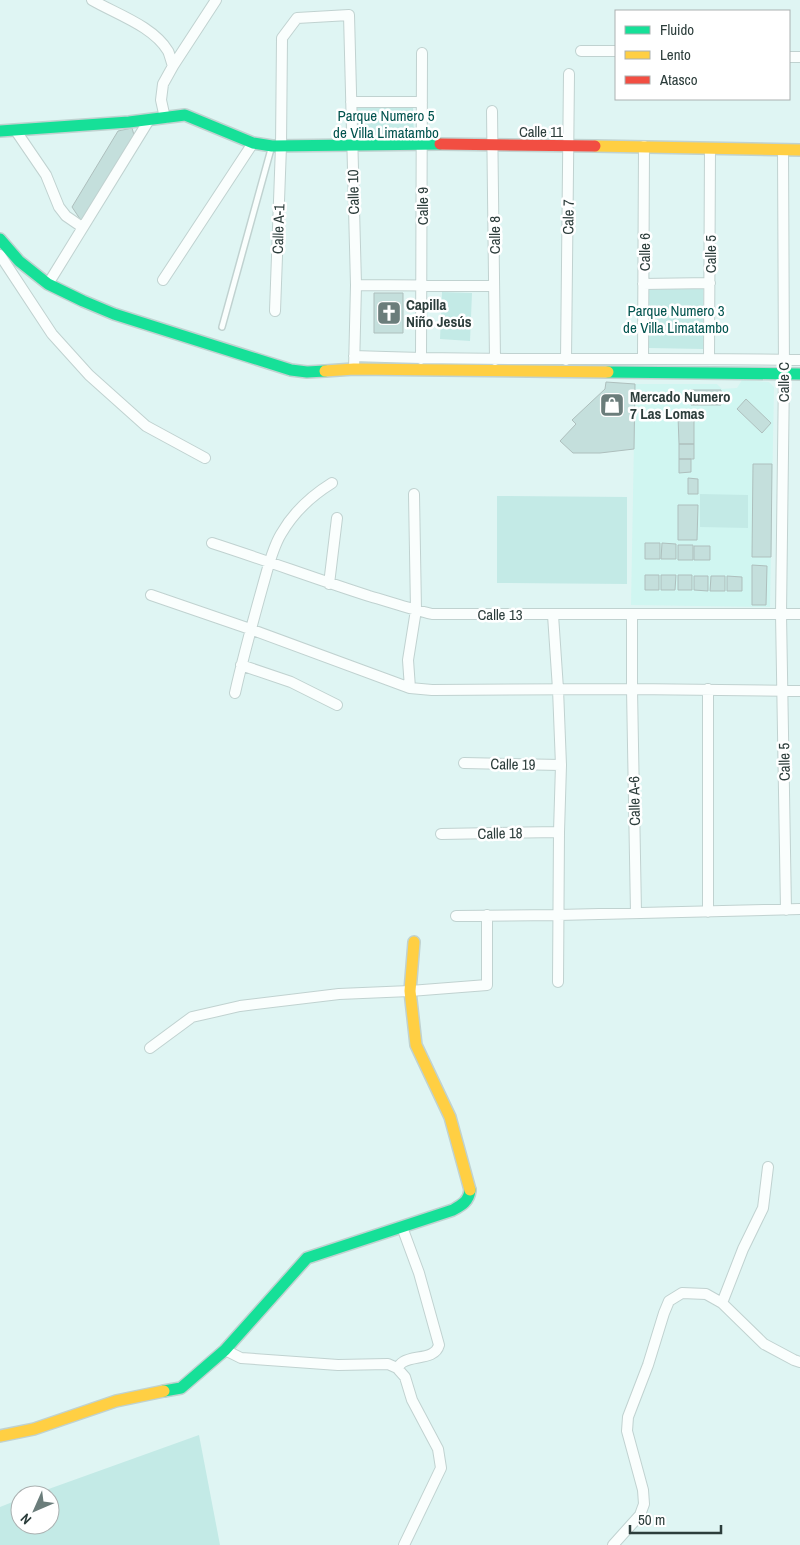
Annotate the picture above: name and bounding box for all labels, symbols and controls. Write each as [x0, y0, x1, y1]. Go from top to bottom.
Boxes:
legend [615, 10, 790, 100]
text: Fluido [660, 19, 694, 40]
text: Lento [660, 44, 691, 65]
text: Atasco [659, 69, 698, 90]
park label: Parque Numero 5 de Villa Limatambo [333, 105, 439, 143]
street label: Calle 11 [519, 121, 563, 142]
street label: Calle 10 [342, 169, 364, 215]
street label: Calle 9 [412, 187, 433, 225]
street label: Cale 7 [557, 199, 579, 235]
street label: Calle A-1 [267, 204, 289, 254]
street label: Calle 8 [484, 216, 505, 254]
street label: Calle 6 [634, 233, 655, 271]
street label: Calle 5 [700, 235, 721, 273]
place label: Capilla Niño Jesús [406, 294, 472, 332]
church icon: Capilla Niño Jesús [376, 300, 402, 326]
park label: Parque Numero 3 de Villa Limatambo [623, 300, 729, 338]
street label: Calle C [773, 362, 794, 402]
place label: Mercado Numero 7 Las Lomas [630, 386, 730, 424]
shop icon: Mercado Numero 7 Las Lomas [599, 392, 625, 418]
street label: Calle 13 [477, 604, 523, 625]
street label: Calle 5 [773, 743, 795, 781]
street label: Calle 19 [490, 753, 536, 775]
street label: Calle A-6 [623, 776, 645, 826]
street label: Calle 18 [477, 822, 523, 844]
north arrow [10, 1485, 60, 1535]
scale bar [630, 1502, 721, 1534]
text: 50 m [638, 1509, 665, 1530]
text: N [17, 1510, 35, 1528]

